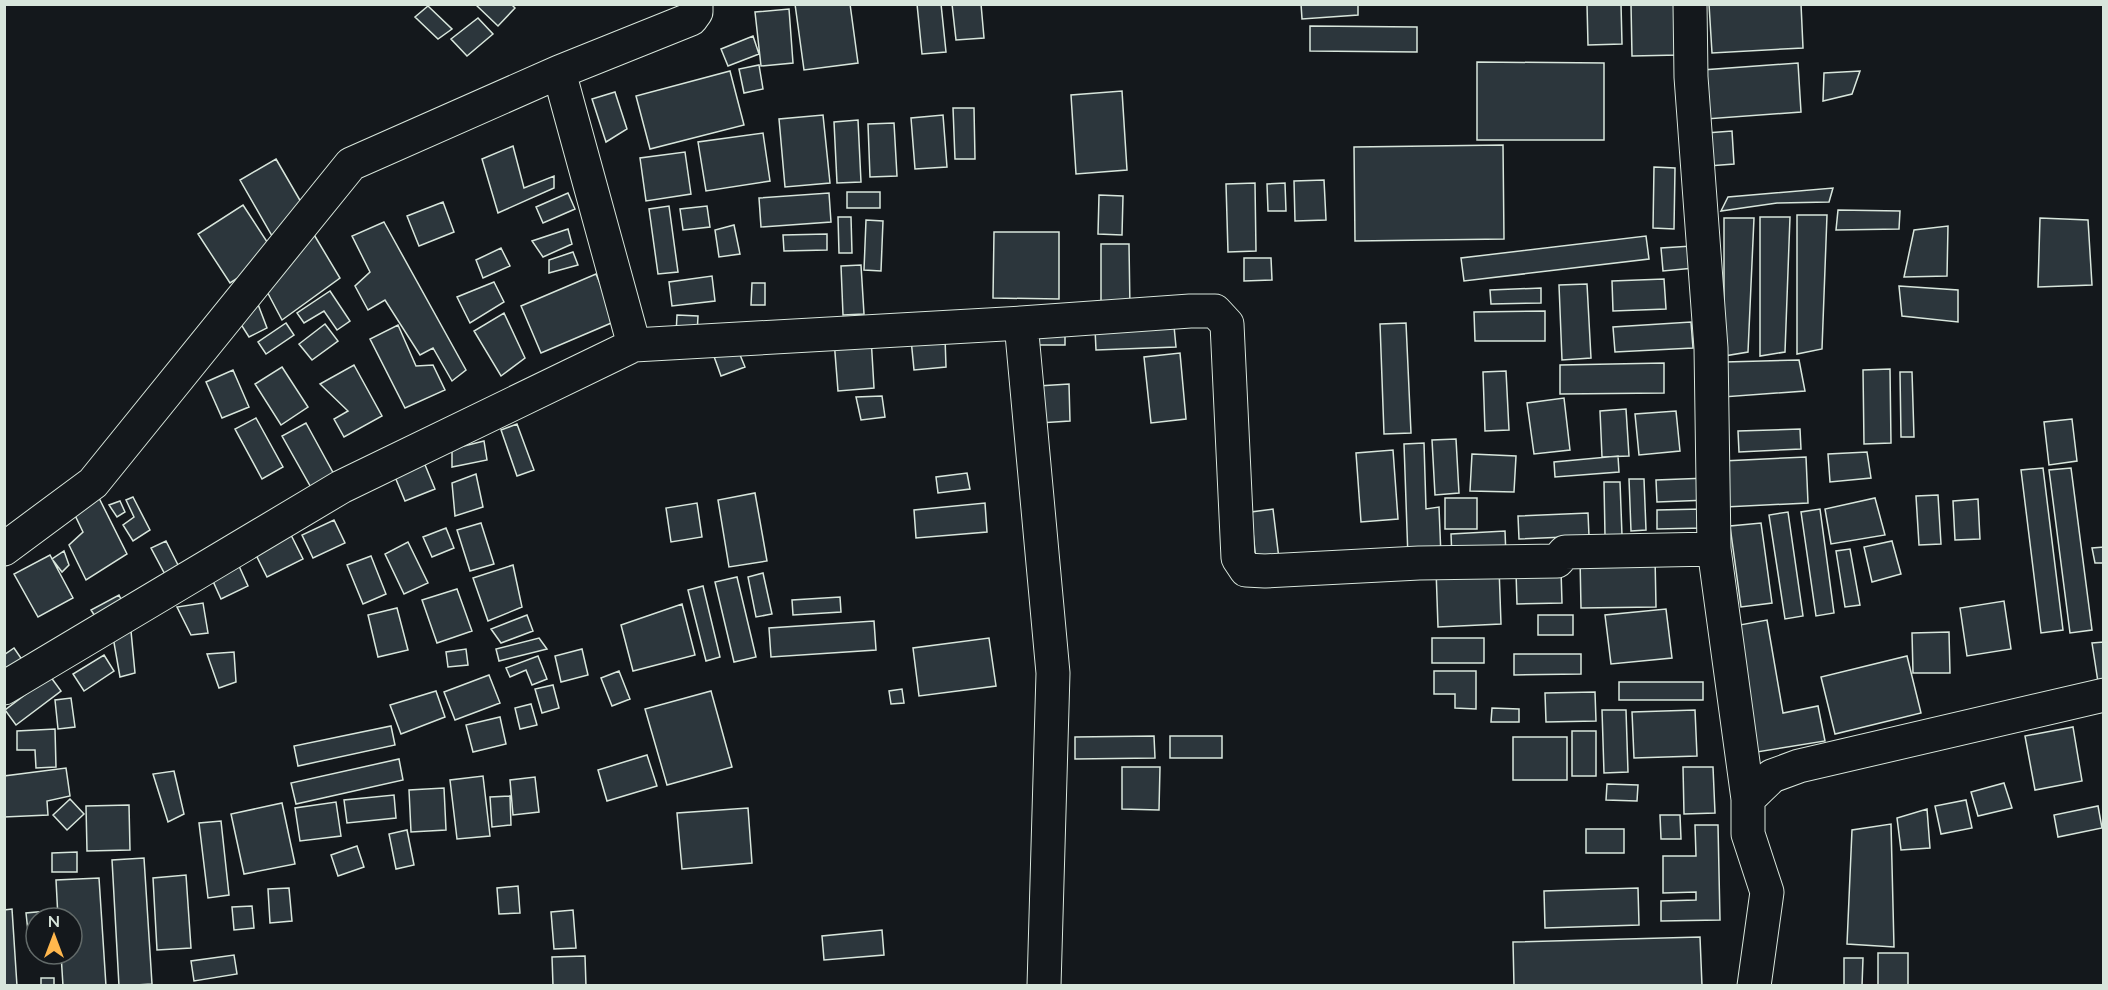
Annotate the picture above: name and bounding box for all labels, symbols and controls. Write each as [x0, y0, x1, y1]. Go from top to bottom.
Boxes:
north arrow [24, 906, 84, 966]
text: N [48, 911, 60, 930]

